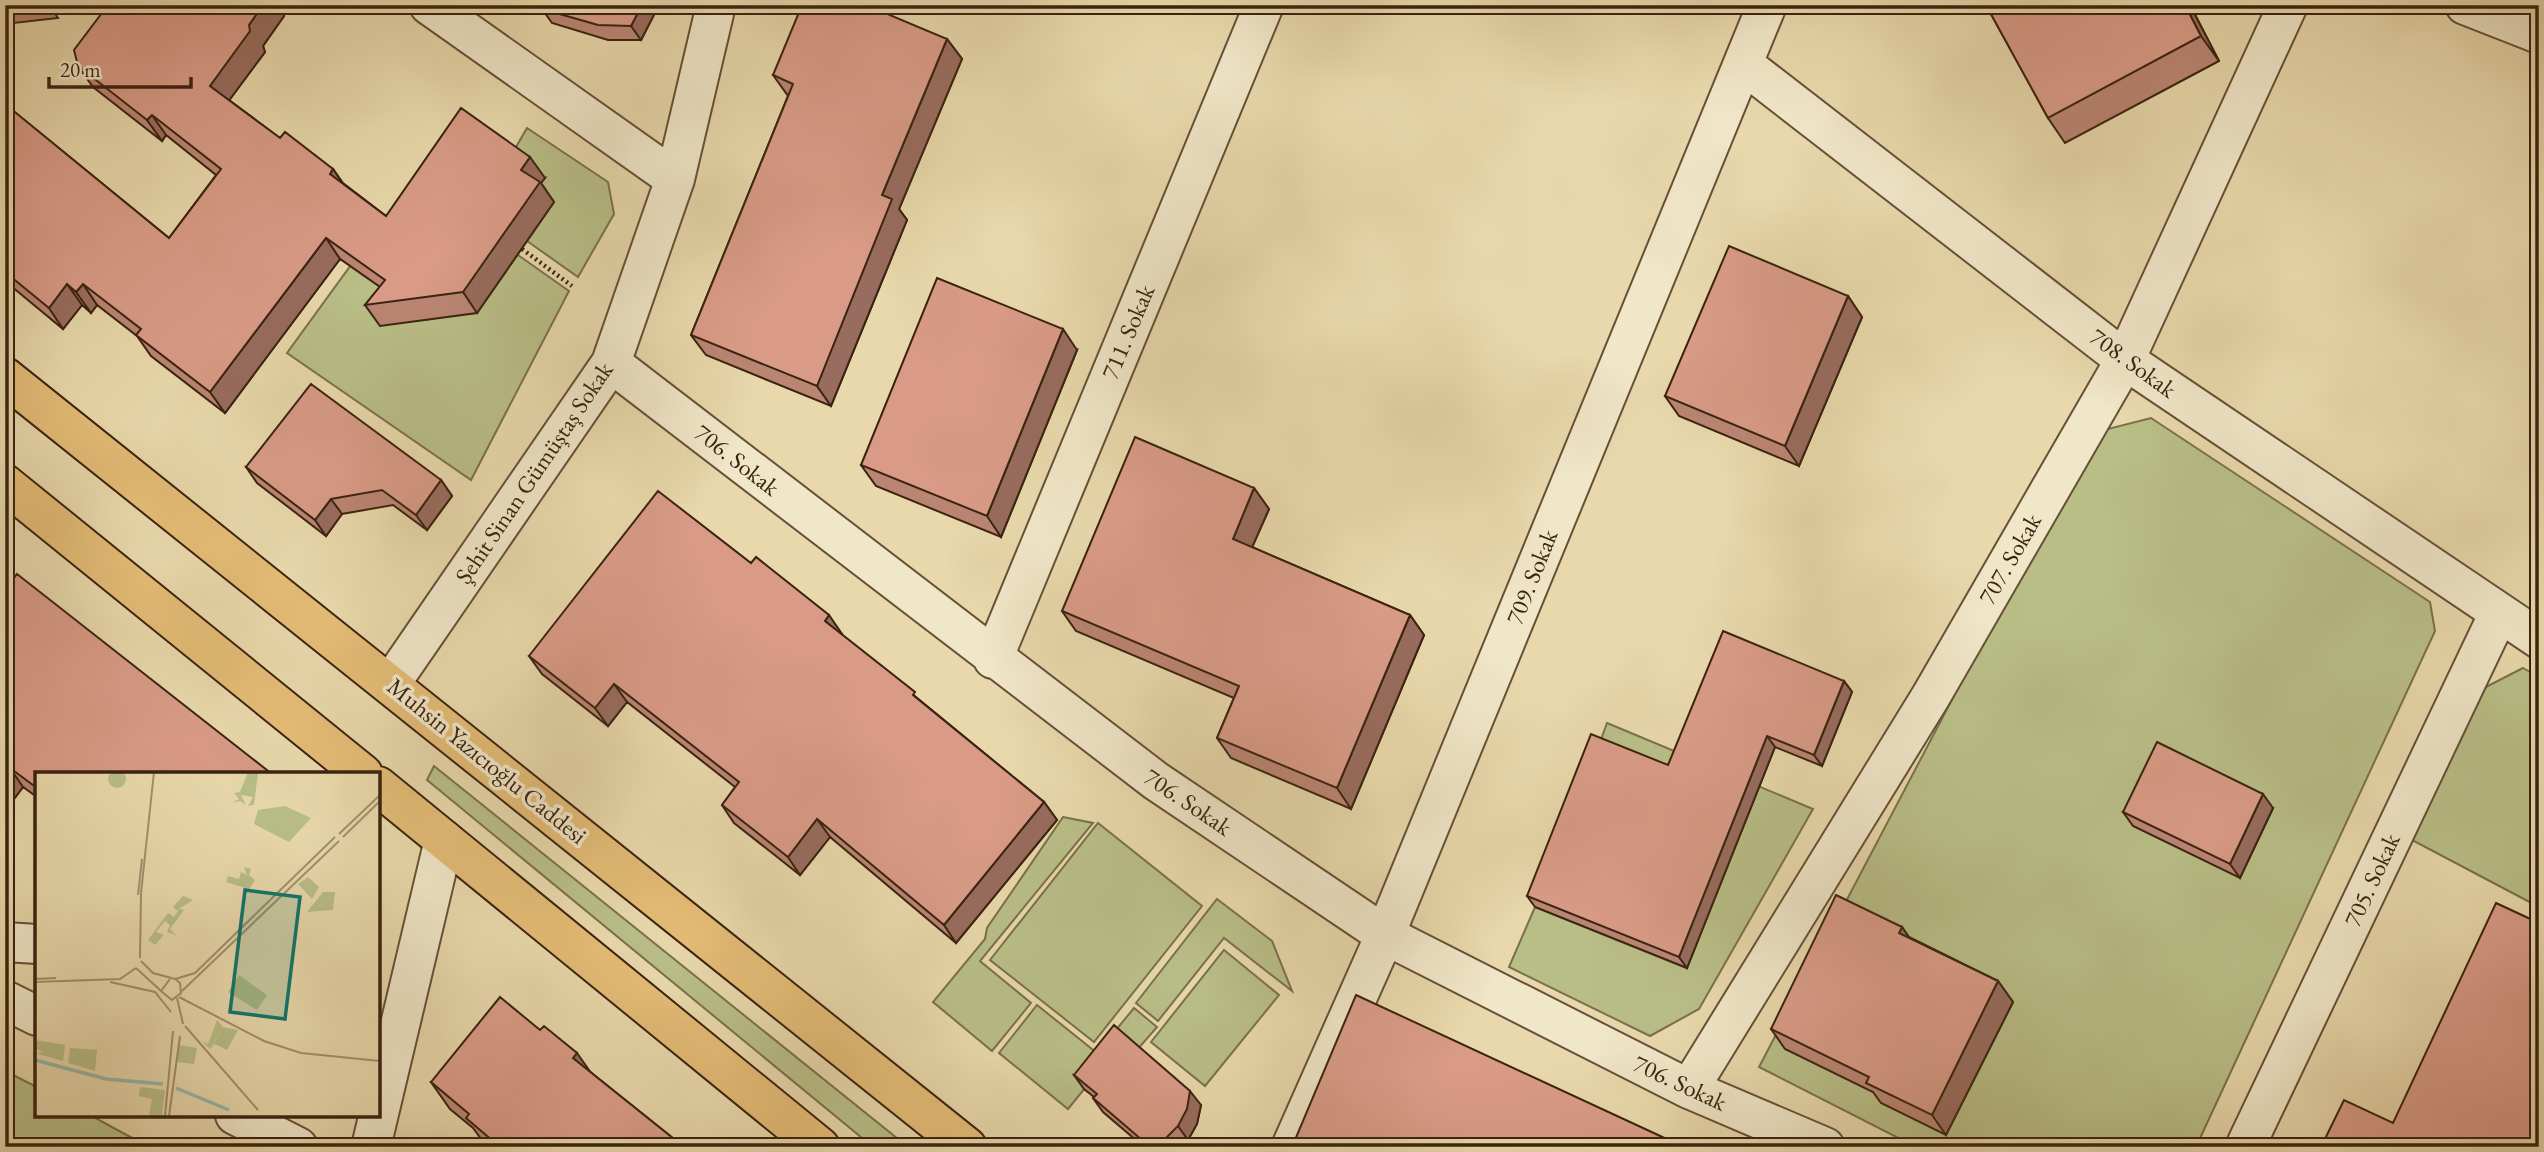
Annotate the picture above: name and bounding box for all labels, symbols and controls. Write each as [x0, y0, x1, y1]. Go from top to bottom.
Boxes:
scale bar [49, 46, 191, 90]
text: 20 m [60, 56, 101, 83]
street label: 711. Sokak [1094, 279, 1162, 384]
street label: 708. Sokak [2084, 321, 2183, 405]
street label: Şehit Sinan Gümüştaş Sokak [448, 355, 620, 590]
street label: 706. Sokak [688, 417, 787, 503]
street label: 707. Sokak [1971, 507, 2048, 610]
street label: 709. Sokak [1498, 524, 1565, 629]
street label: Muhsin Yazıcıoğlu Caddesi [381, 671, 594, 851]
street label: 706. Sokak [1138, 761, 1239, 843]
inset map [35, 772, 380, 1117]
street label: 705. Sokak [2336, 827, 2407, 931]
street label: 706. Sokak [1629, 1047, 1733, 1118]

